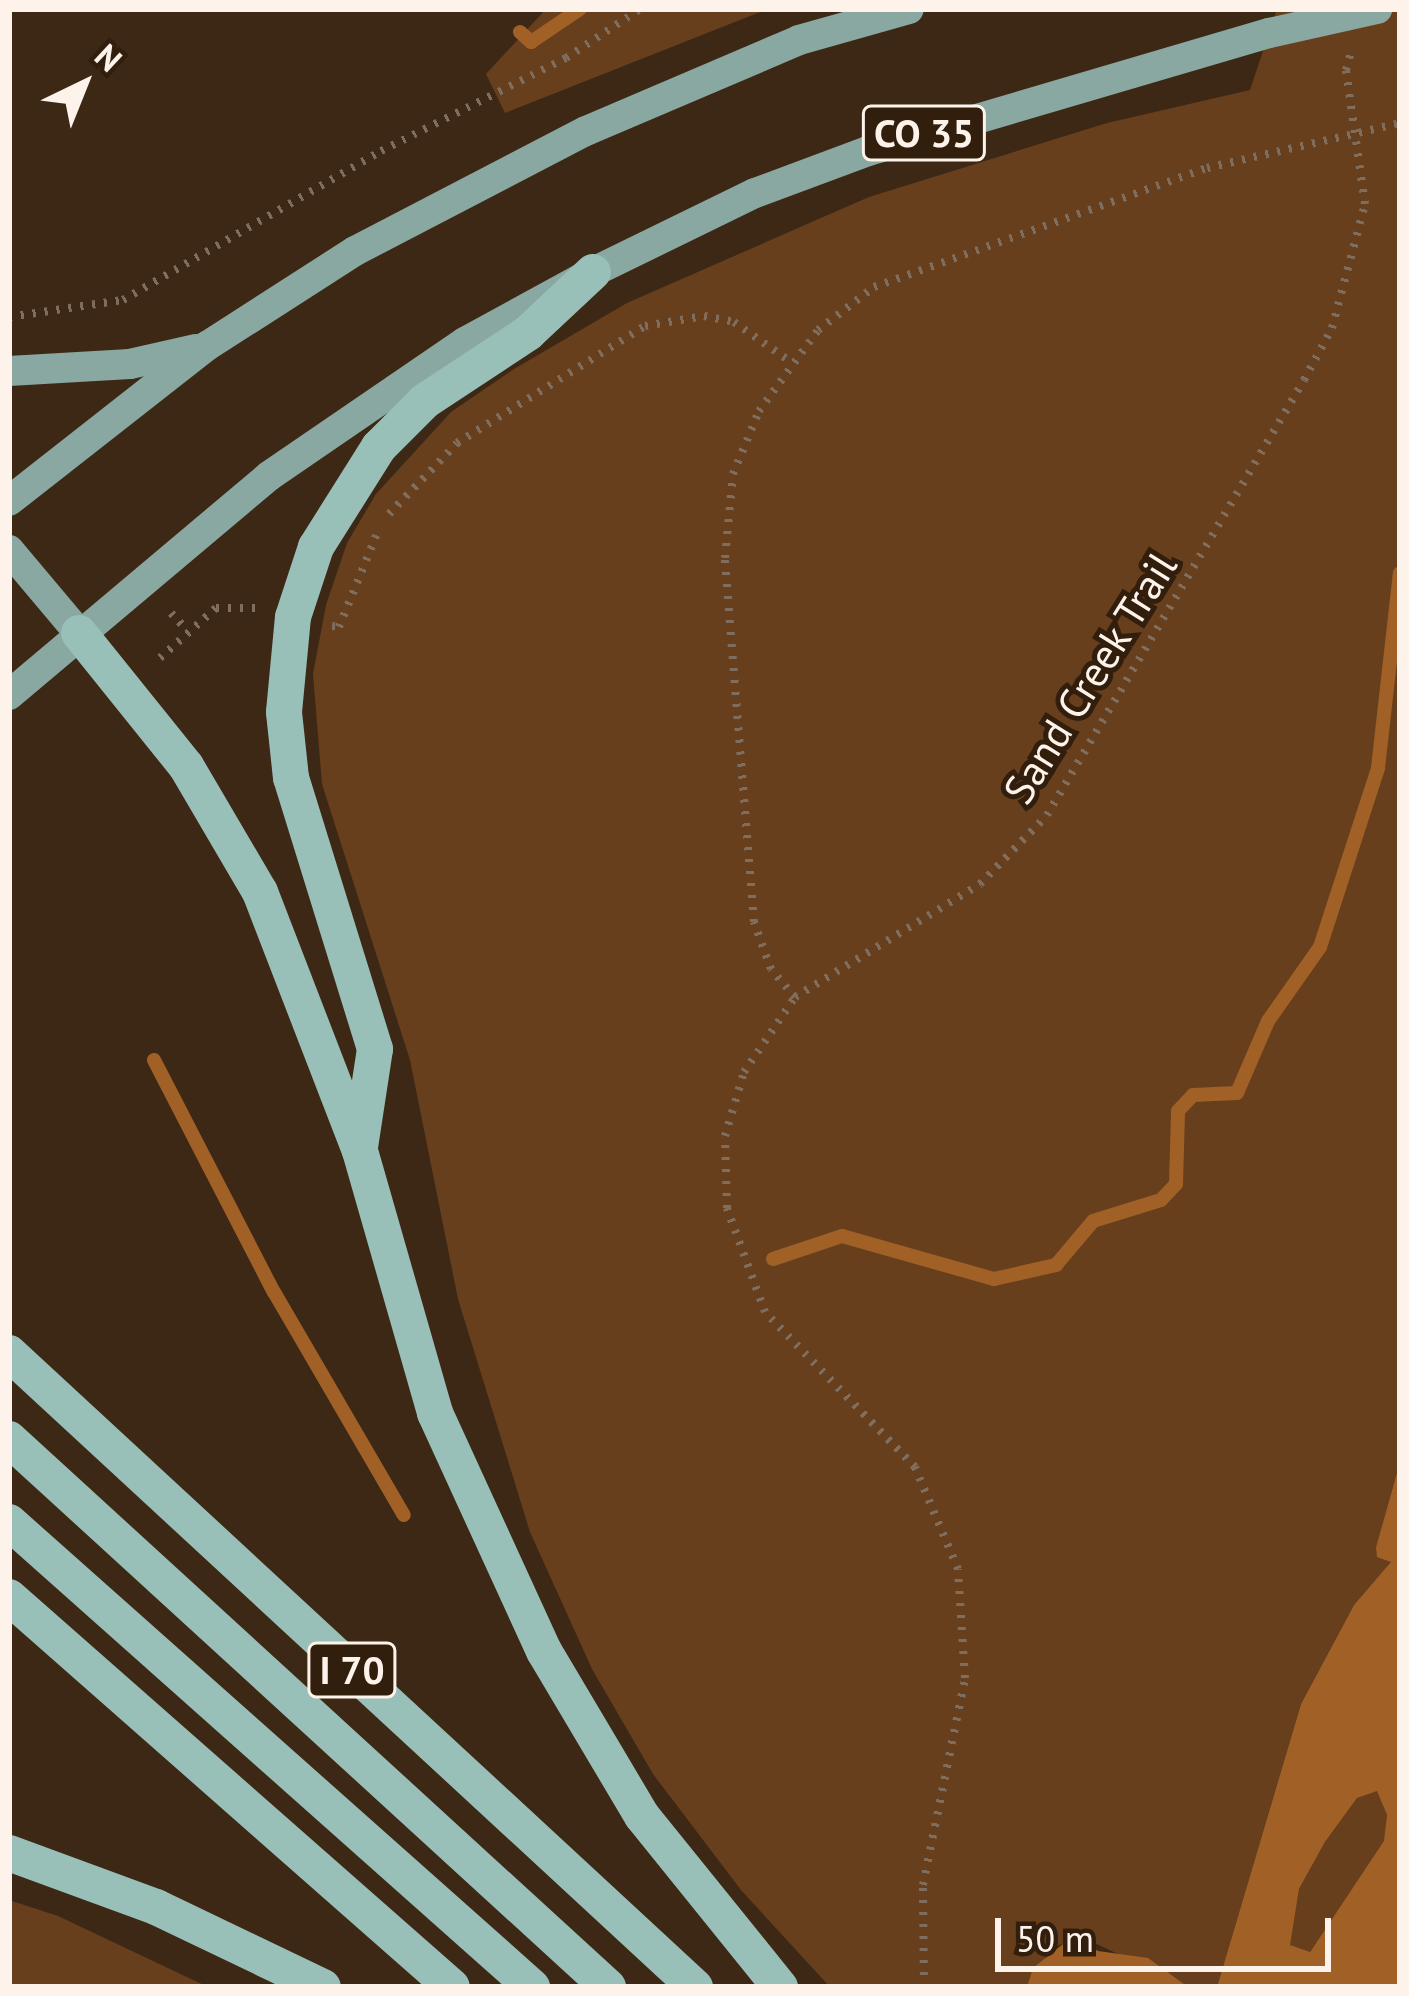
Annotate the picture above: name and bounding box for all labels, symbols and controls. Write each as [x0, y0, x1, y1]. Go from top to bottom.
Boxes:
north arrow [24, 24, 144, 144]
text: N [86, 34, 131, 80]
road number: CO 35 [861, 100, 987, 166]
street label: Sand Creek Trail [992, 542, 1188, 814]
road number: I 70 [307, 1637, 397, 1703]
scale bar [1001, 1894, 1337, 1968]
text: 50 m [1016, 1915, 1094, 1962]

